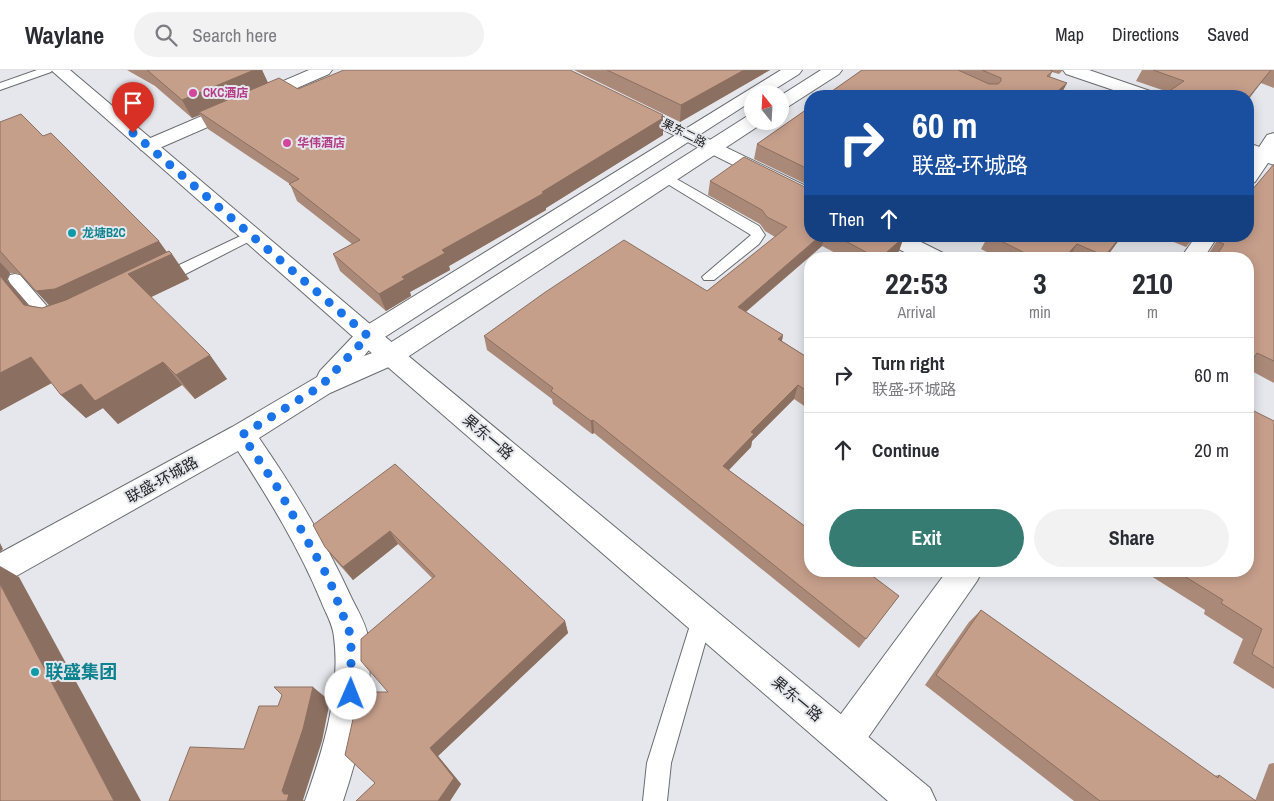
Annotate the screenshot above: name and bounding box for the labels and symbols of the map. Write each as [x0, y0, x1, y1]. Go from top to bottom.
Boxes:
pin [112, 82, 154, 133]
place label: CKC酒店 [203, 85, 248, 101]
north arrow [744, 85, 789, 130]
marker: CKC酒店 [187, 87, 199, 99]
street label: 果东二路 [659, 115, 709, 151]
place label: 华伟酒店 [297, 135, 345, 151]
marker: 华伟酒店 [281, 137, 293, 149]
place label: 龙塘B2C [82, 225, 126, 241]
marker: 龙塘B2C [66, 227, 78, 239]
street label: 果东一路 [459, 409, 518, 464]
street label: 联盛-环城路 [122, 451, 201, 508]
place label: 联盛集团 [45, 659, 117, 684]
marker: 联盛集团 [29, 666, 41, 678]
position arrow [324, 667, 376, 719]
street label: 果东一路 [768, 671, 827, 726]

